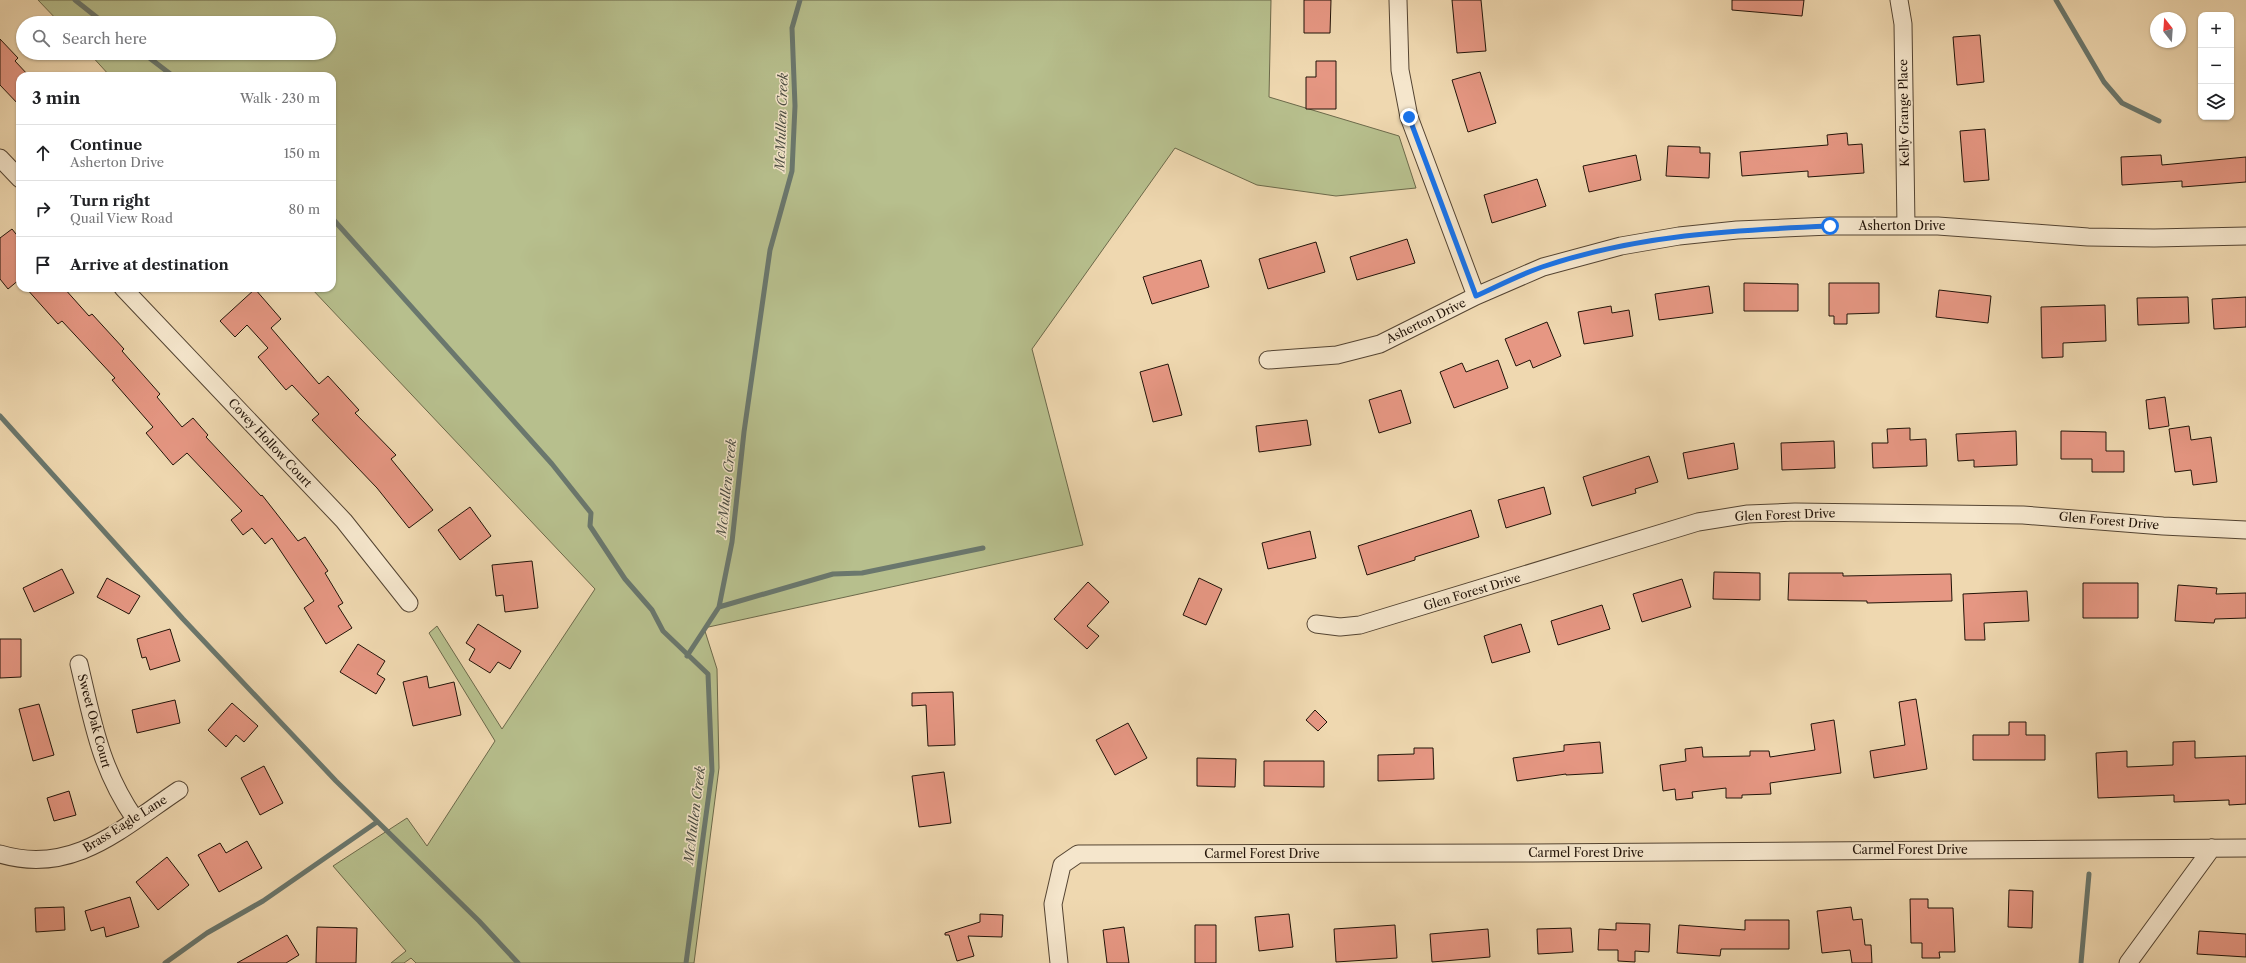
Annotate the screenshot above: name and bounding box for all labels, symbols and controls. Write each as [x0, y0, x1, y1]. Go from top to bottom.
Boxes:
north arrow [2150, 12, 2186, 48]
map controls [2198, 12, 2234, 120]
button: + [2198, 12, 2234, 48]
search box [16, 16, 336, 60]
icon: search [30, 27, 52, 49]
text: Search here [62, 29, 147, 48]
button: − [2198, 48, 2234, 84]
street label: Kelly Grange Place [1895, 59, 1912, 167]
water label: McMullen Creek [771, 72, 791, 174]
button: layers [2198, 84, 2234, 120]
text: 3 min [32, 88, 81, 108]
text: Walk · 230 m [240, 90, 320, 106]
route end [1400, 108, 1418, 126]
text: Continue [70, 135, 142, 154]
icon: ahead [32, 142, 54, 164]
text: 150 m [284, 145, 320, 161]
text: Asherton Drive [70, 154, 164, 170]
text: Turn right [70, 191, 150, 210]
icon: right [32, 198, 54, 220]
text: 80 m [288, 201, 320, 217]
text: Quail View Road [70, 210, 173, 226]
route start [1821, 217, 1839, 235]
street label: Asherton Drive [1858, 218, 1946, 233]
icon: arrive [32, 254, 54, 276]
text: Arrive at destination [70, 255, 229, 274]
street label: Asherton Drive [1383, 295, 1468, 347]
street label: Covey Hollow Court [225, 395, 316, 491]
water label: McMullen Creek [713, 438, 739, 540]
street label: Glen Forest Drive [1734, 505, 1836, 524]
street label: Glen Forest Drive [2058, 509, 2160, 532]
street label: Glen Forest Drive [1422, 570, 1522, 613]
street label: Sweet Oak Court [75, 672, 114, 770]
water label: McMullen Creek [680, 765, 708, 867]
street label: Brass Eagle Lane [80, 792, 170, 855]
street label: Carmel Forest Drive [1852, 842, 1968, 857]
street label: Carmel Forest Drive [1528, 845, 1644, 860]
street label: Carmel Forest Drive [1204, 846, 1320, 861]

